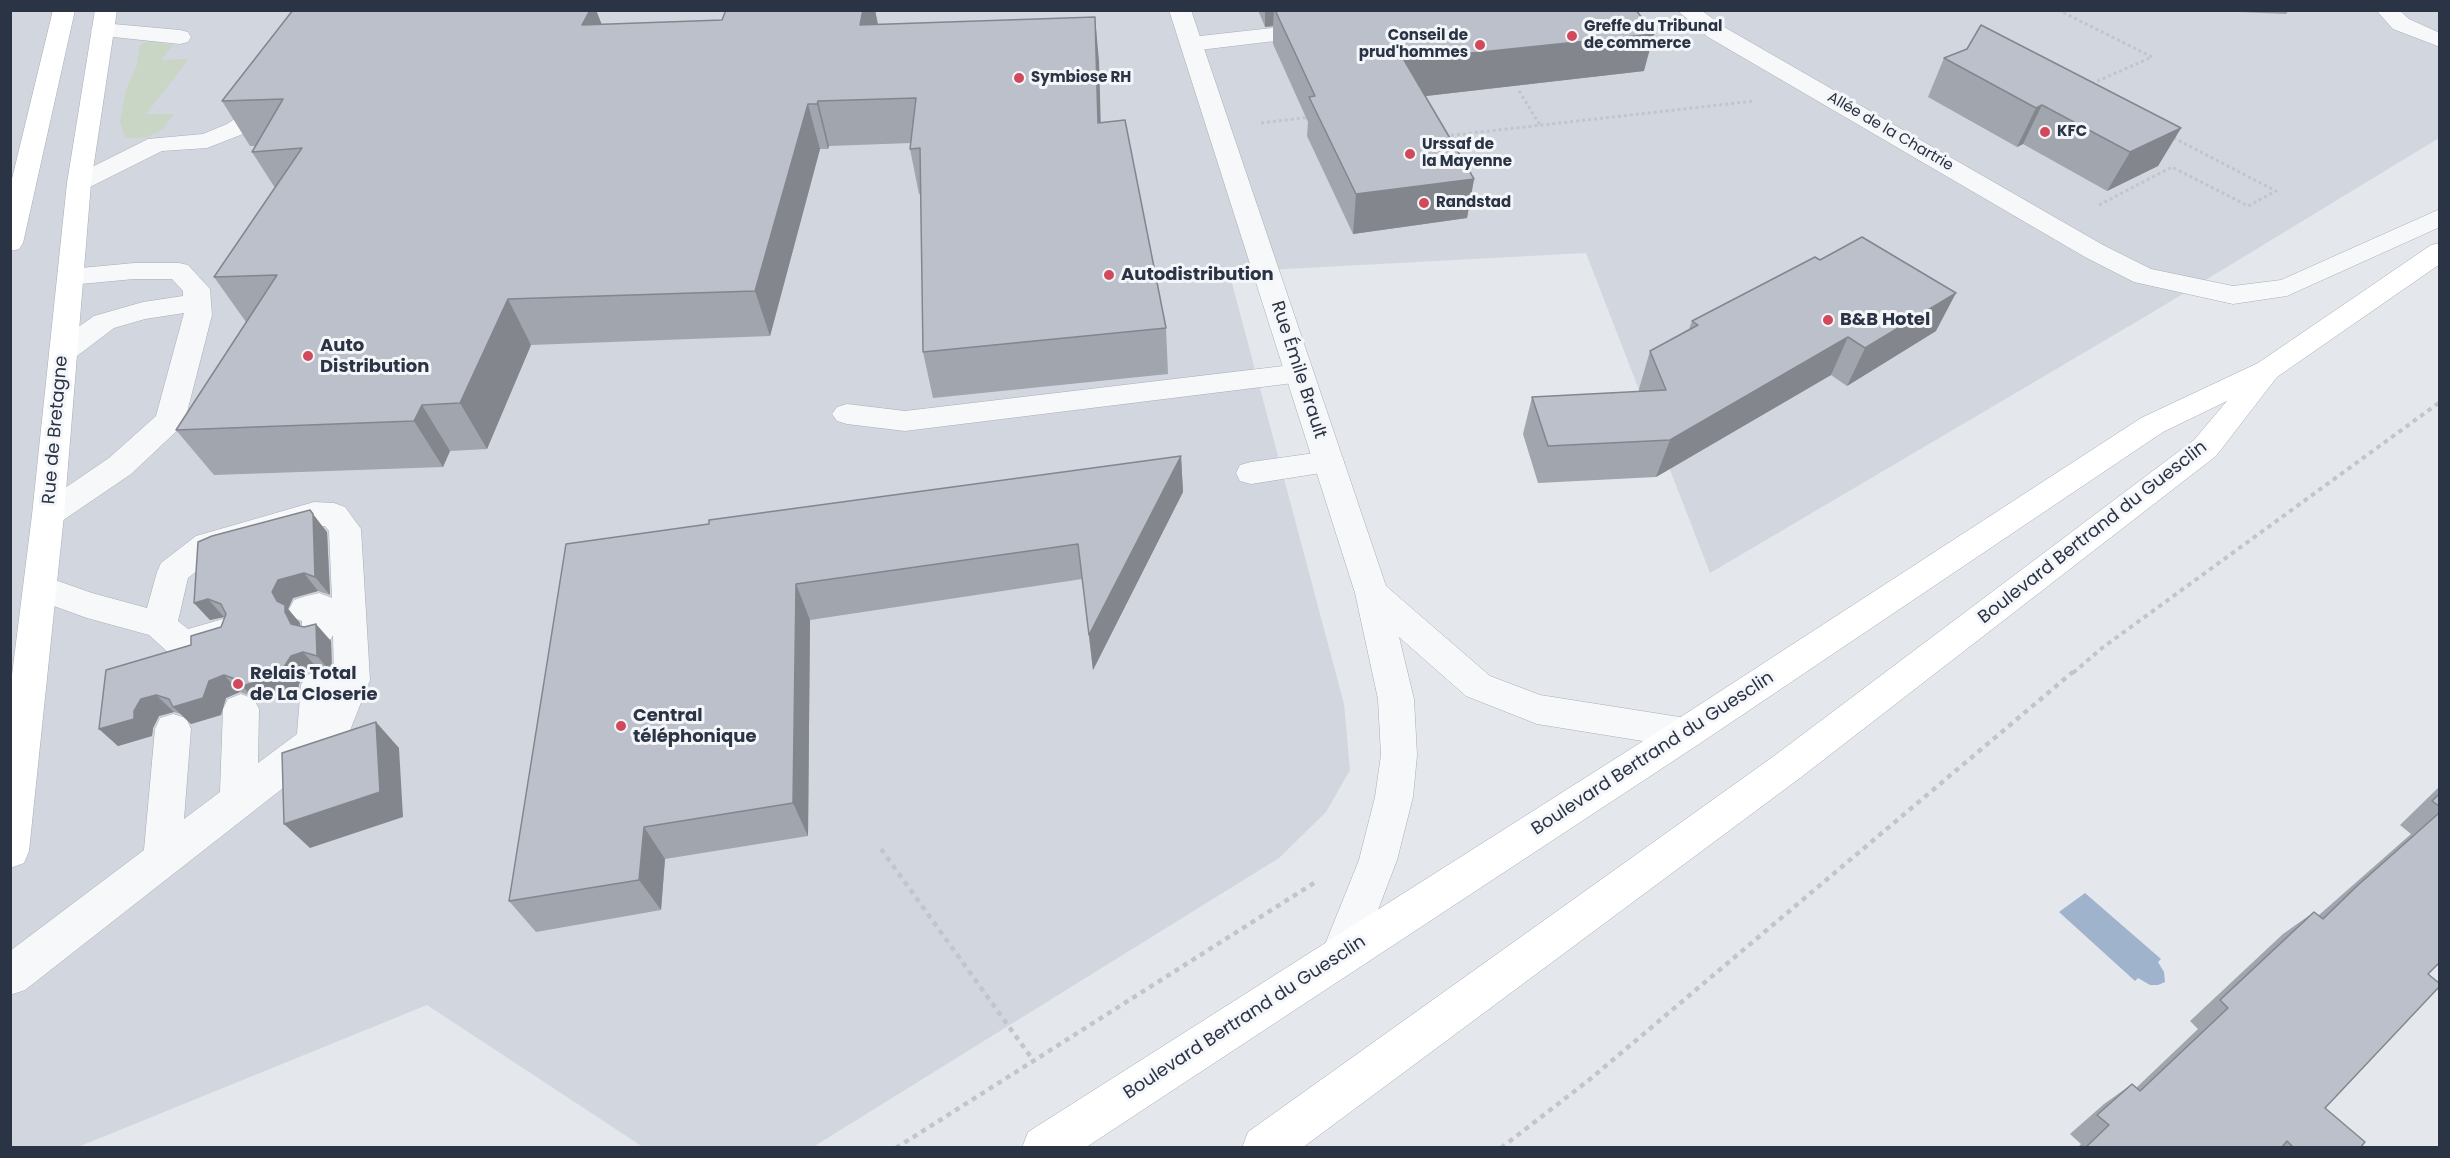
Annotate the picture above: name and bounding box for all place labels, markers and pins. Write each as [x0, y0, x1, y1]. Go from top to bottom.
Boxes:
place label: Greffe du Tribunal de commerce [1584, 18, 1723, 53]
place label: Conseil de prud'hommes [1359, 27, 1468, 62]
marker: Greffe du Tribunal de commerce [1565, 29, 1579, 43]
marker: Conseil de prud'hommes [1473, 38, 1487, 52]
place label: Symbiose RH [1031, 69, 1131, 87]
marker: Symbiose RH [1012, 71, 1026, 85]
place label: KFC [2057, 123, 2087, 141]
marker: KFC [2038, 125, 2052, 139]
place label: Urssaf de la Mayenne [1422, 136, 1512, 171]
marker: Urssaf de la Mayenne [1403, 147, 1417, 161]
place label: Randstad [1436, 194, 1511, 212]
marker: Randstad [1417, 196, 1431, 210]
place label: Autodistribution [1121, 264, 1274, 286]
marker: Autodistribution [1102, 268, 1116, 282]
place label: B&B Hotel [1840, 309, 1930, 331]
marker: B&B Hotel [1821, 313, 1835, 327]
place label: Auto Distribution [320, 335, 429, 378]
marker: Auto Distribution [301, 349, 315, 363]
place label: Relais Total de La Closerie [250, 663, 377, 706]
marker: Relais Total de La Closerie [231, 677, 245, 691]
place label: Central téléphonique [633, 705, 756, 748]
marker: Central téléphonique [614, 719, 628, 733]

